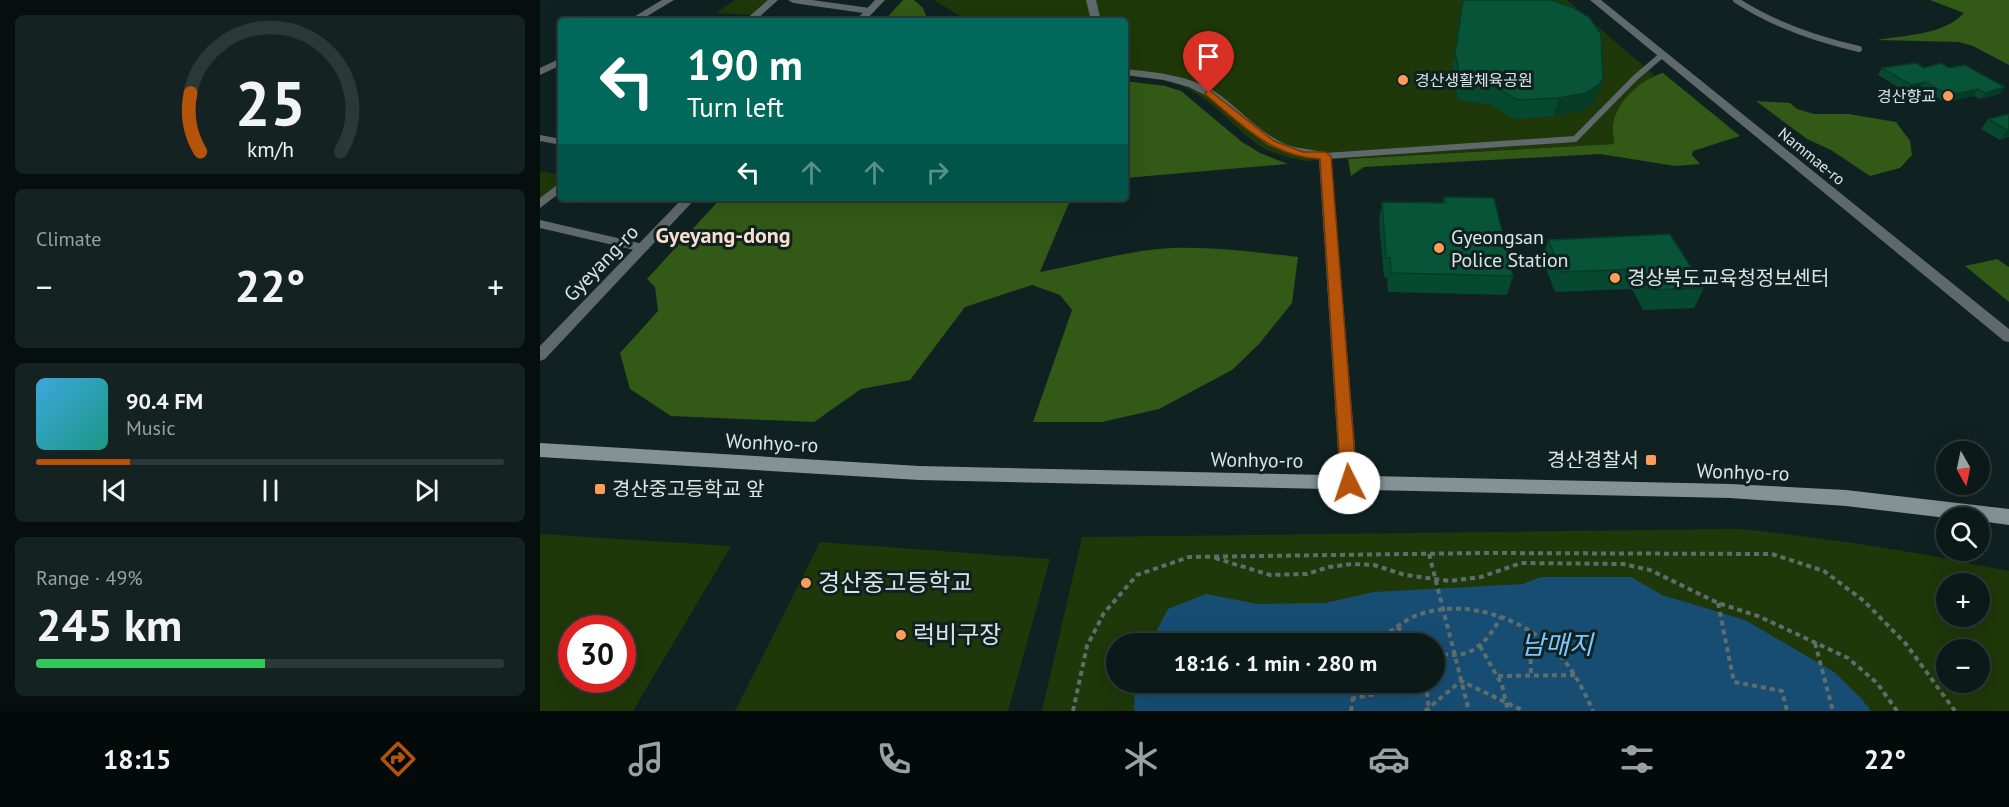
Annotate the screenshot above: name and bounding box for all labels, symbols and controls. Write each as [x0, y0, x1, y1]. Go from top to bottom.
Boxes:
pin [1183, 31, 1234, 93]
text: 190 m [687, 37, 803, 92]
icon: arrive [1192, 40, 1225, 73]
icon: left [588, 42, 666, 120]
text: 25 [235, 62, 305, 143]
place label: 경산생활체육공원 [1415, 70, 1533, 90]
marker: 경산생활체육공원 [1396, 73, 1410, 87]
place label: 경산향교 [1877, 86, 1936, 106]
marker: 경산향교 [1941, 89, 1955, 103]
text: Turn left [687, 90, 784, 124]
street label: Nammae-ro [1774, 123, 1850, 189]
text: km/h [246, 135, 293, 163]
icon: left [732, 156, 765, 189]
icon: ahead [795, 156, 828, 189]
icon: ahead [858, 156, 891, 189]
icon: right [921, 156, 954, 189]
street label: Gyeyang-ro [558, 219, 644, 307]
district label: Gyeyang-dong [655, 221, 791, 249]
place label: Gyeongsan Police Station [1451, 224, 1569, 273]
text: Climate [36, 226, 102, 252]
marker: Gyeongsan Police Station [1432, 241, 1446, 255]
text: 22° [235, 256, 305, 314]
text: − [36, 265, 53, 308]
text: + [487, 265, 504, 308]
place label: 경상북도교육청정보센터 [1627, 265, 1829, 291]
marker: 경상북도교육청정보센터 [1608, 271, 1622, 285]
text: 90.4 FM [126, 387, 203, 415]
text: Music [126, 415, 175, 441]
street label: Wonhyo-ro [725, 428, 819, 458]
north arrow [1936, 441, 1990, 495]
map controls [1936, 441, 1990, 693]
street label: Wonhyo-ro [1210, 446, 1304, 474]
place label: 경산경찰서 [1547, 447, 1639, 473]
position arrow [1317, 451, 1381, 515]
marker: 경산경찰서 [1644, 453, 1658, 467]
street label: Wonhyo-ro [1696, 457, 1790, 487]
icon: previous [98, 474, 131, 507]
icon: pause [254, 474, 287, 507]
icon: next [410, 474, 443, 507]
place label: 경산중고등학교 앞 [612, 476, 765, 502]
marker: 경산중고등학교 앞 [593, 482, 607, 496]
button: search [1936, 507, 1990, 561]
text: Range · 49% [36, 565, 143, 591]
place label: 경산중고등학교 [818, 567, 973, 598]
button: + [1936, 573, 1990, 627]
marker: 경산중고등학교 [799, 576, 813, 590]
text: 245 km [36, 595, 182, 653]
speed limit sign: 30 [558, 615, 636, 693]
place label: 럭비구장 [913, 619, 1001, 650]
marker: 럭비구장 [894, 628, 908, 642]
water label: 남매지 [1521, 628, 1595, 661]
button: − [1936, 639, 1990, 693]
text: 18:16 · 1 min · 280 m [1174, 649, 1377, 677]
icon: directions [377, 738, 419, 780]
icon: music [625, 738, 667, 780]
icon: phone [873, 738, 915, 780]
icon: climate [1120, 738, 1162, 780]
icon: car [1368, 738, 1410, 780]
icon: filters [1616, 738, 1658, 780]
text: 18:15 [103, 742, 171, 776]
text: 22° [1864, 742, 1906, 776]

